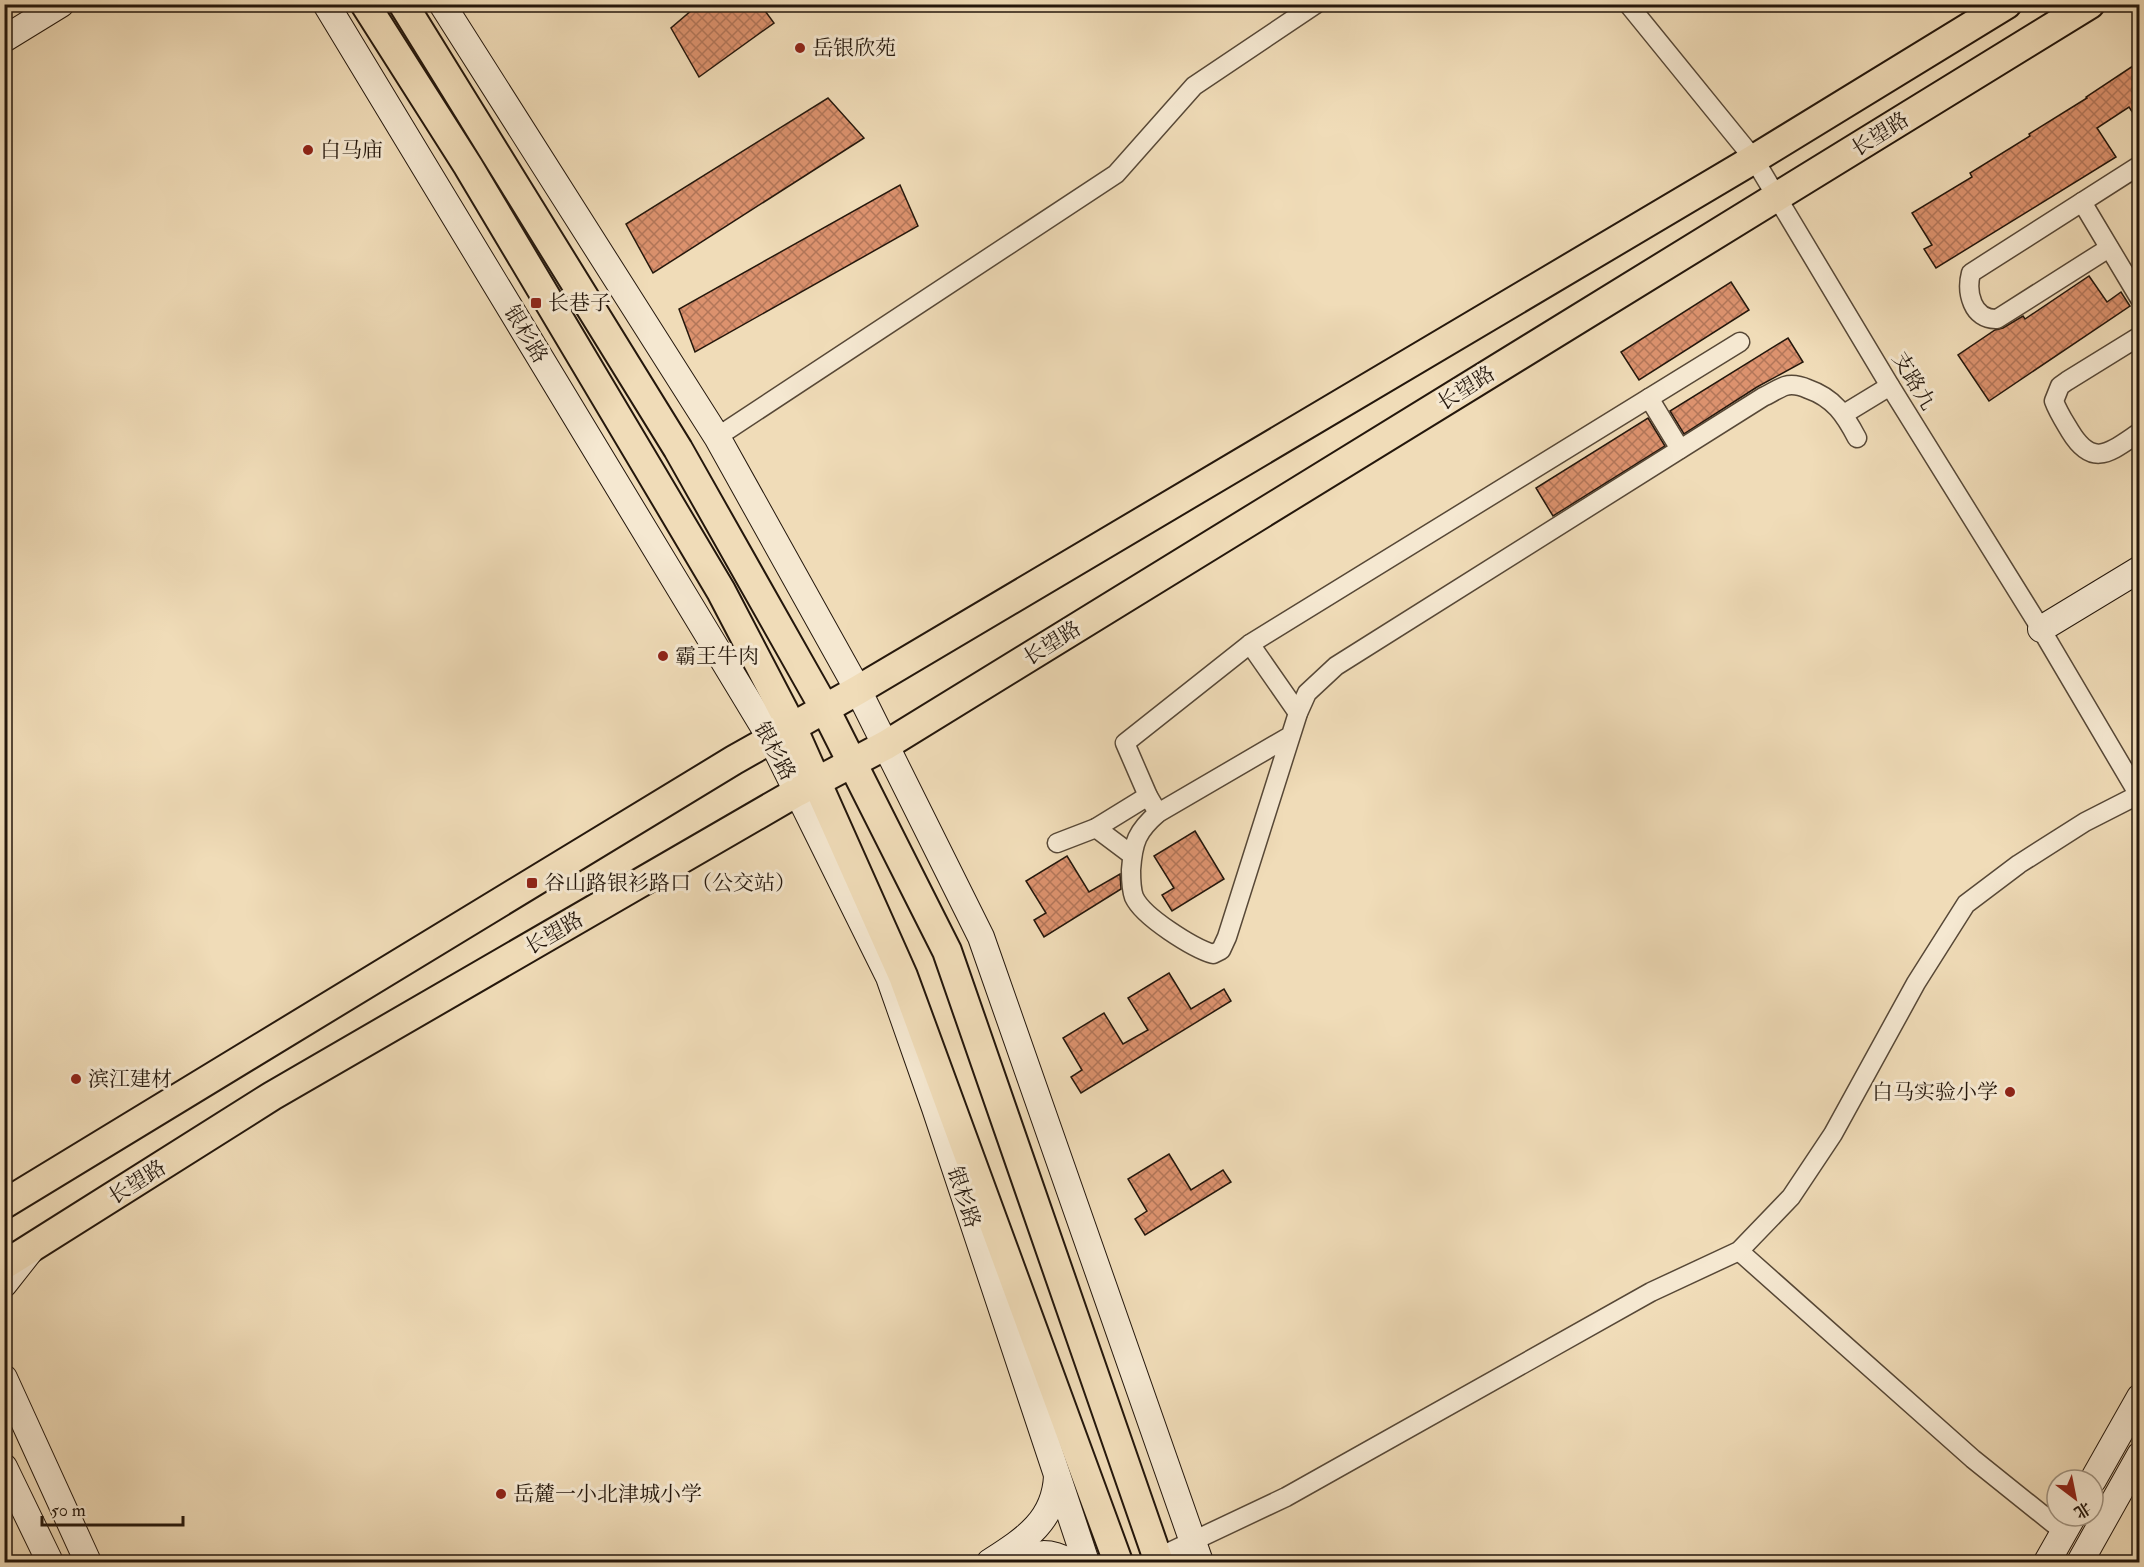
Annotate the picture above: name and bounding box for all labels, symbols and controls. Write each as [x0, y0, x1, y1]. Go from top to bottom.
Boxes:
place label: 岳银欣苑 [812, 35, 896, 62]
marker: 岳银欣苑 [793, 41, 807, 55]
street label: 长望路 [1846, 106, 1914, 163]
place label: 白马庙 [320, 137, 383, 164]
marker: 白马庙 [301, 143, 315, 157]
place label: 长巷子 [548, 290, 611, 317]
marker: 长巷子 [529, 296, 543, 310]
street label: 银杉路 [498, 300, 553, 368]
street label: 支路九 [1886, 347, 1941, 415]
street label: 长望路 [1432, 360, 1500, 417]
street label: 长望路 [1018, 615, 1086, 672]
place label: 霸王牛肉 [675, 643, 759, 670]
marker: 霸王牛肉 [656, 649, 670, 663]
street label: 银杉路 [748, 717, 801, 785]
place label: 谷山路银衫路口（公交站） [544, 870, 796, 897]
marker: 谷山路银衫路口（公交站） [525, 876, 539, 890]
street label: 长望路 [520, 906, 588, 961]
place label: 滨江建材 [88, 1066, 172, 1093]
marker: 滨江建材 [69, 1072, 83, 1086]
place label: 白马实验小学 [1872, 1079, 1998, 1106]
marker: 白马实验小学 [2003, 1085, 2017, 1099]
street label: 长望路 [103, 1154, 171, 1211]
street label: 银杉路 [941, 1163, 986, 1231]
north arrow [2045, 1468, 2105, 1528]
place label: 岳麓一小北津城小学 [513, 1481, 702, 1508]
marker: 岳麓一小北津城小学 [494, 1487, 508, 1501]
scale bar [42, 1489, 183, 1527]
text: 北 [2070, 1497, 2095, 1523]
text: 50 m [51, 1499, 86, 1522]

